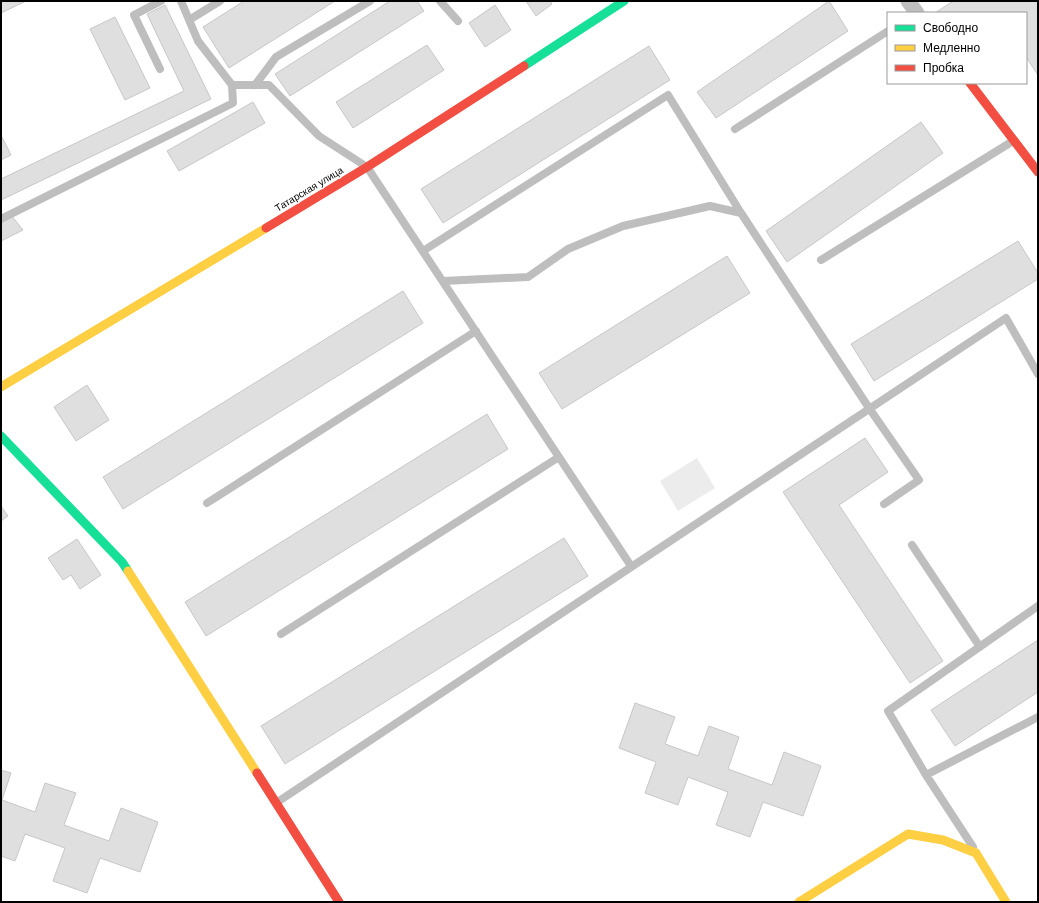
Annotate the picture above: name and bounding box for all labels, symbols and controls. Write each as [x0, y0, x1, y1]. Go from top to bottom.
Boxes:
legend [887, 12, 1027, 84]
text: Свободно [923, 21, 978, 35]
text: Медленно [923, 41, 980, 55]
text: Пробка [923, 61, 964, 75]
street label: Татарская улица [273, 164, 345, 214]

